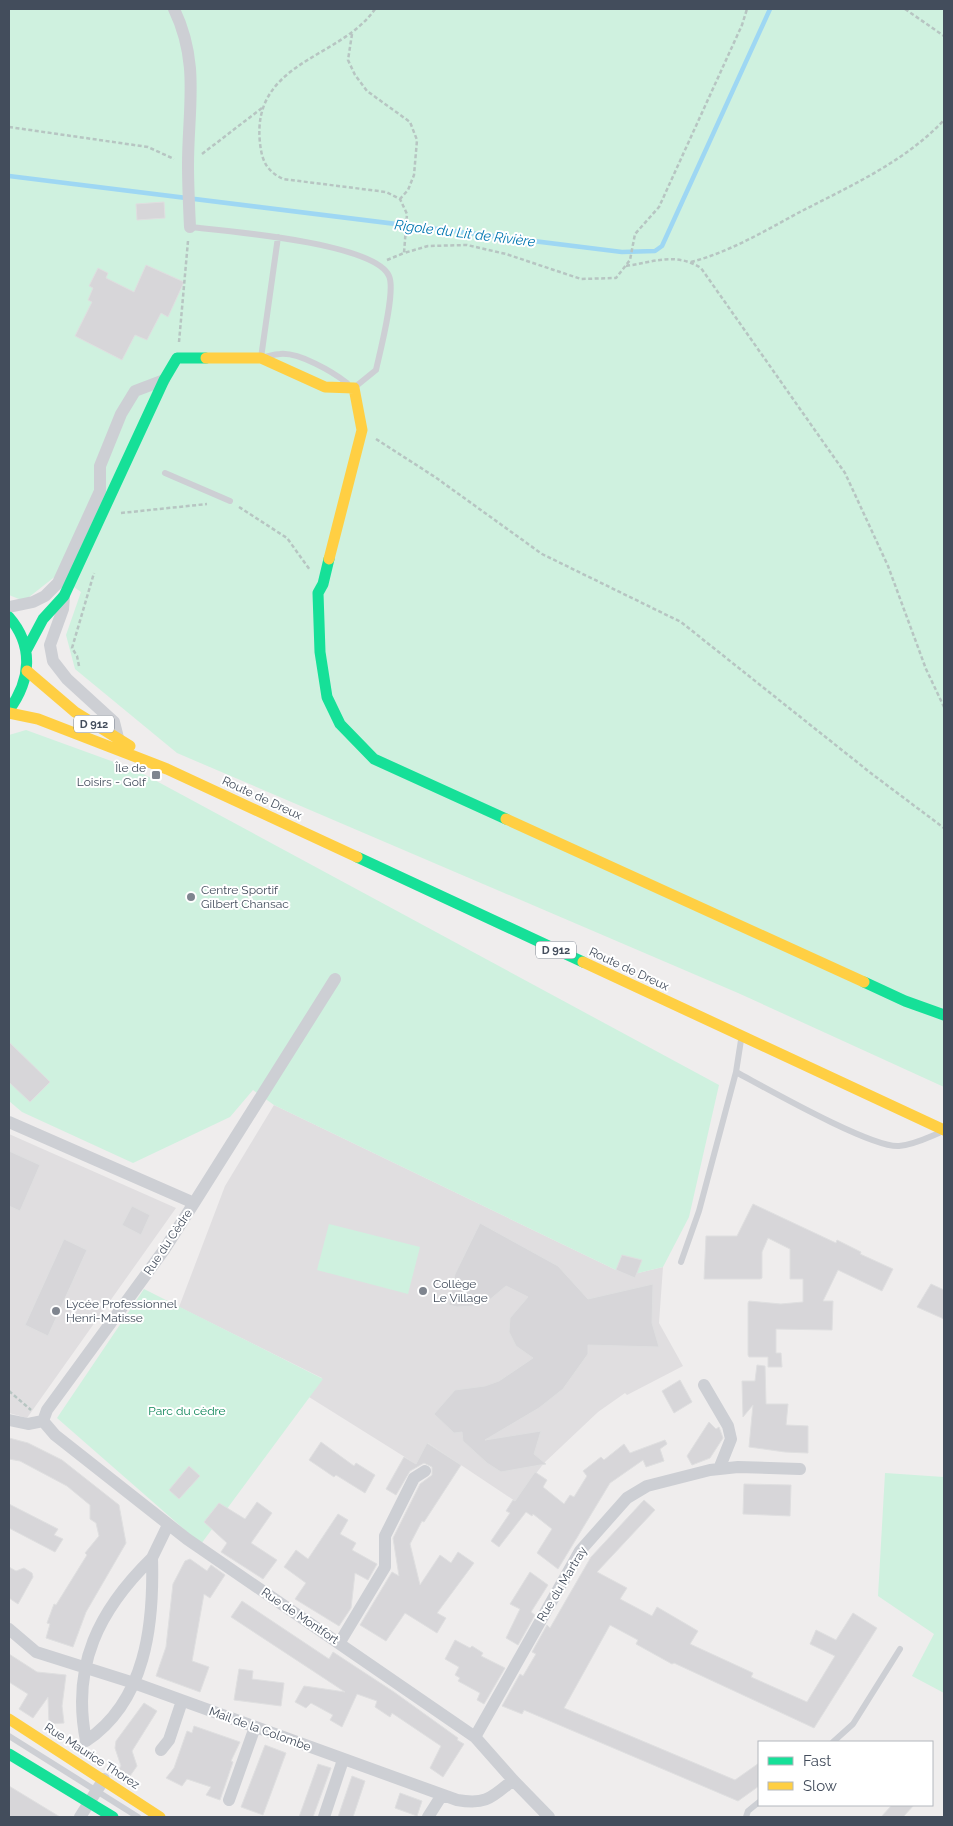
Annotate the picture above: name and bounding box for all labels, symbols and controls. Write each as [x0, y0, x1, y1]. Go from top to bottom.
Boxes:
water label: Rigole du Lit de Rivière [394, 216, 537, 250]
road number: D 912 [74, 716, 114, 732]
place label: Île de Loisirs - Golf [77, 761, 147, 789]
marker: Île de Loisirs - Golf [150, 769, 162, 781]
street label: Route de Dreux [220, 773, 304, 823]
place label: Centre Sportif Gilbert Chansac [201, 883, 289, 911]
marker: Centre Sportif Gilbert Chansac [185, 891, 197, 903]
road number: D 912 [536, 942, 576, 958]
street label: Route de Dreux [587, 944, 671, 994]
street label: Rue du Cèdre [141, 1206, 195, 1278]
place label: Collège Le Village [433, 1277, 488, 1305]
marker: Collège Le Village [417, 1285, 429, 1297]
place label: Lycée Professionnel Henri-Matisse [66, 1297, 178, 1325]
marker: Lycée Professionnel Henri-Matisse [50, 1305, 62, 1317]
park label: Parc du cèdre [148, 1404, 226, 1418]
street label: Rue du Martray [534, 1544, 590, 1624]
street label: Rue de Montfort [259, 1585, 341, 1647]
street label: Mail de la Colombe [207, 1704, 313, 1754]
street label: Rue Maurice Thorez [42, 1720, 142, 1792]
legend [758, 1741, 933, 1806]
text: Fast [803, 1752, 831, 1770]
text: Slow [803, 1777, 837, 1795]

